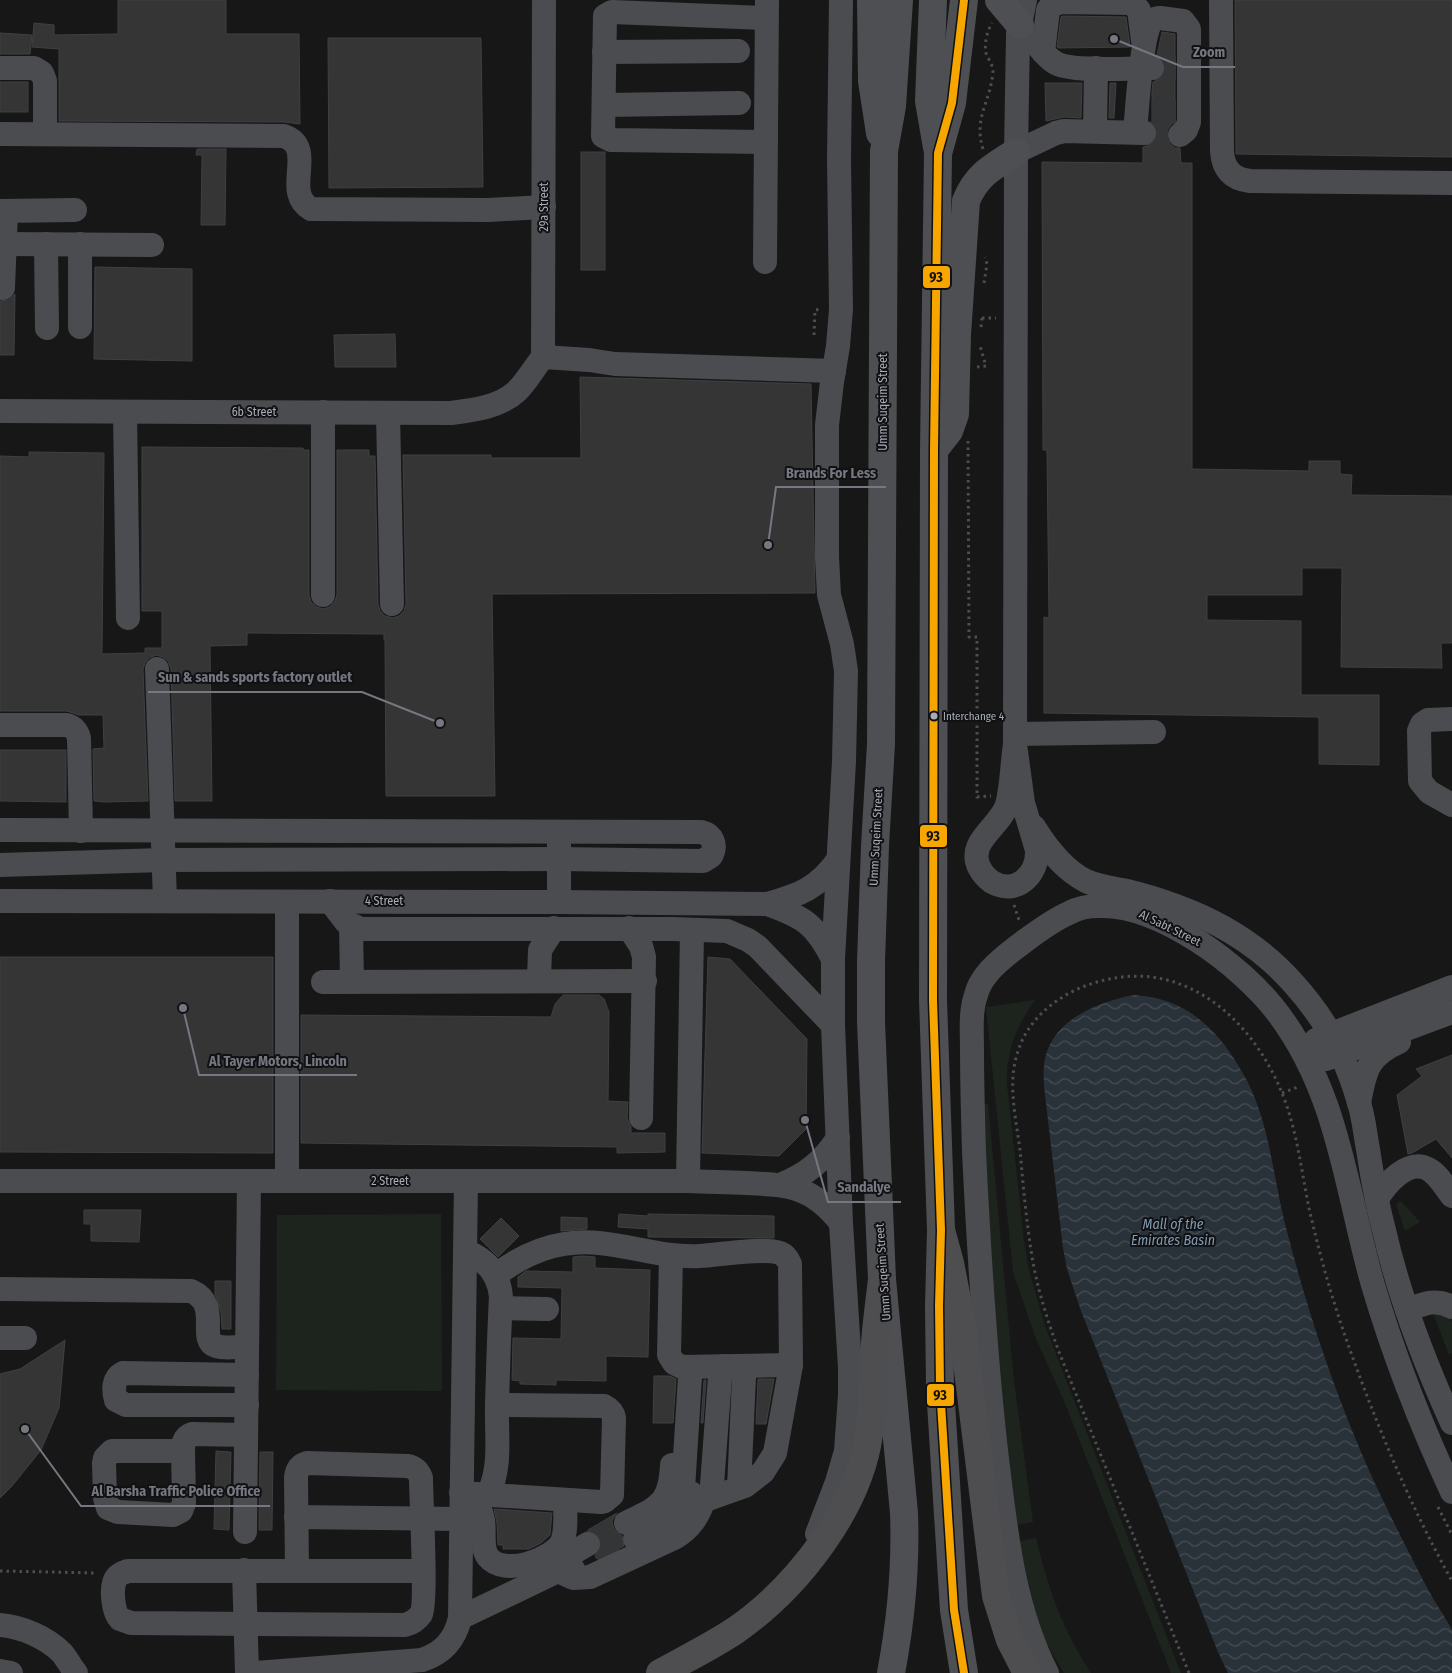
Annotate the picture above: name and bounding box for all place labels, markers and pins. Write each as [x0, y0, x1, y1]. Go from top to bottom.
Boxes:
callout: Zoom [1183, 38, 1235, 67]
callout: Brands For Less [776, 458, 886, 487]
callout: Sun & sands sports factory outlet [148, 663, 362, 692]
place label: Interchange 4 [943, 710, 1005, 723]
marker: Interchange 4 [929, 711, 939, 721]
callout: Al Tayer Motors, Lincoln [199, 1046, 357, 1075]
callout: Sandalye [828, 1173, 901, 1202]
callout: Al Barsha Traffic Police Office [81, 1477, 270, 1506]

